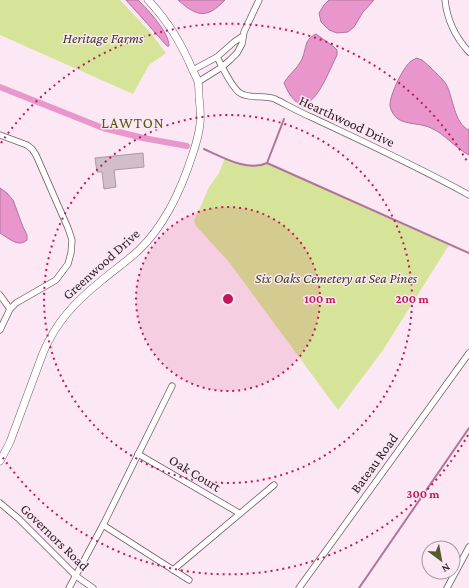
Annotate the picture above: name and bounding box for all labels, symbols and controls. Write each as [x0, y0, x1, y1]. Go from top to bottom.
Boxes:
park label: Heritage Farms [63, 30, 144, 46]
street label: Hearthwood Drive [297, 92, 397, 150]
district label: LAWTON [101, 115, 165, 131]
street label: Greenwood Drive [59, 225, 143, 303]
park label: Six Oaks Cemetery at Sea Pines [255, 270, 418, 286]
centre of rings [221, 292, 235, 306]
text: 100 m [304, 292, 337, 306]
text: 200 m [395, 292, 429, 306]
street label: Bateau Road [347, 430, 401, 496]
street label: Oak Court [166, 451, 224, 495]
text: 300 m [407, 487, 440, 501]
street label: Governors Road [17, 500, 93, 574]
north arrow [421, 540, 461, 580]
text: N [440, 561, 453, 576]

